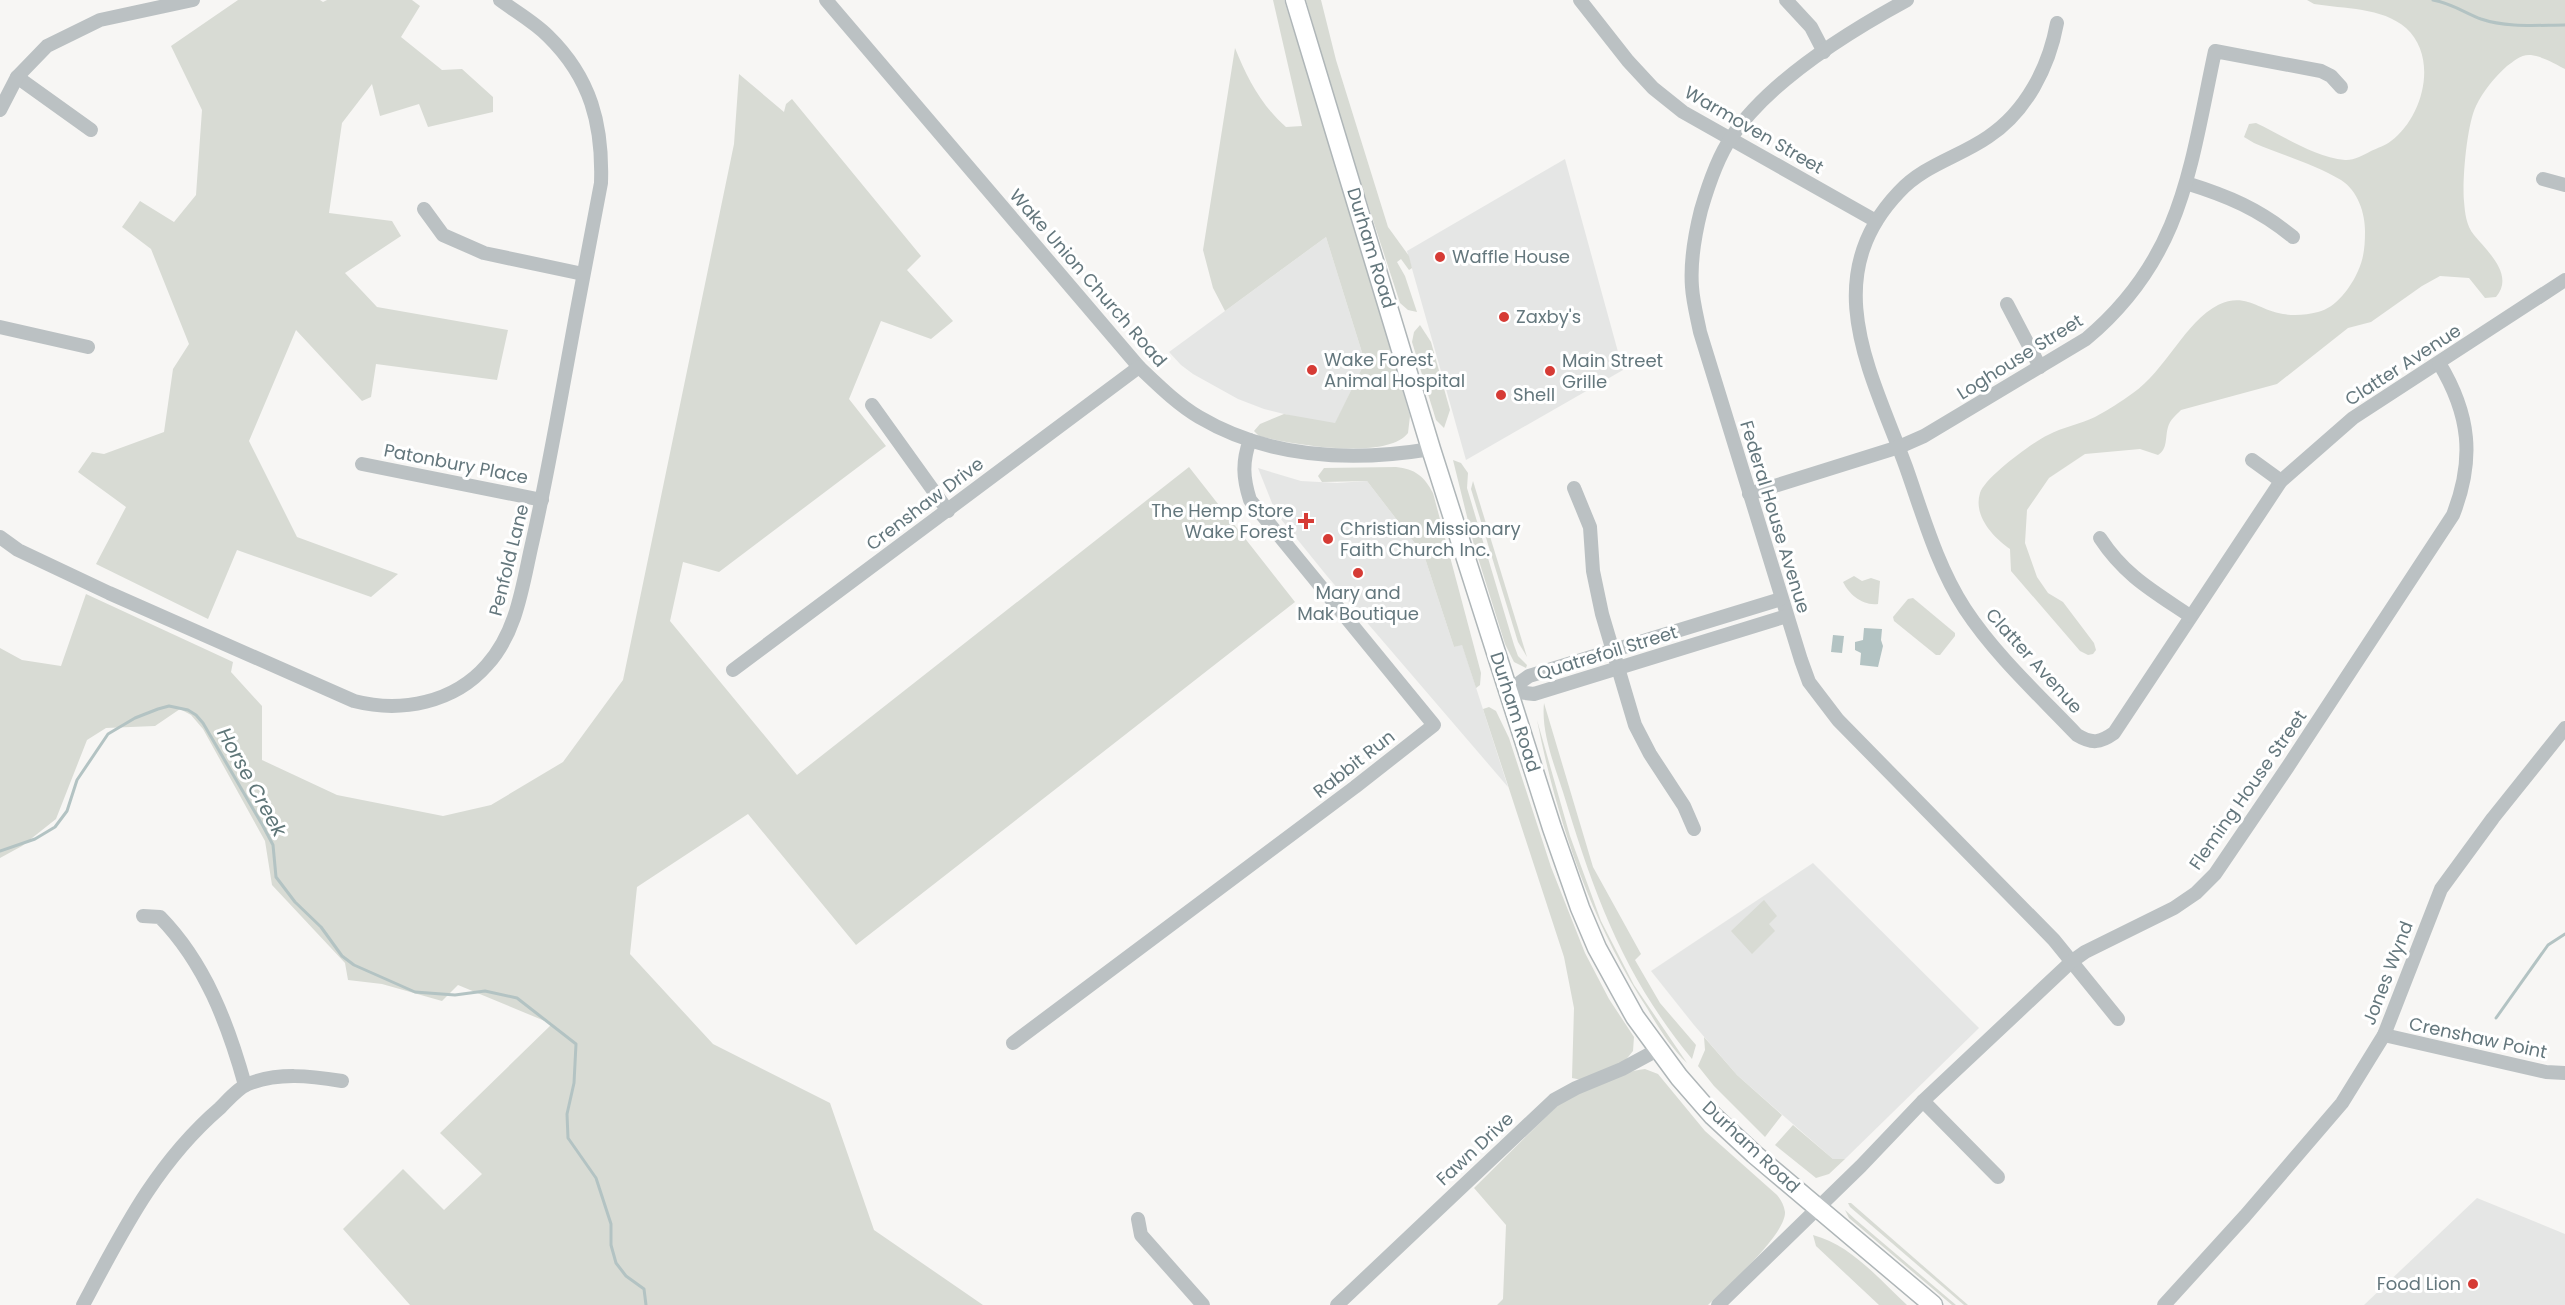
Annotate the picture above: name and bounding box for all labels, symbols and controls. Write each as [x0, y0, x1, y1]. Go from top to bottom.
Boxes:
street label: Warmoven Street [1680, 80, 1828, 180]
street label: Wake Union Church Road [1004, 183, 1173, 372]
street label: Durham Road [1341, 185, 1402, 311]
place label: Waffle House [1452, 244, 1570, 269]
marker: Waffle House [1433, 250, 1447, 264]
place label: Zaxby's [1516, 304, 1581, 329]
street label: Loghouse Street [1952, 308, 2087, 405]
marker: Zaxby's [1497, 310, 1511, 324]
street label: Clatter Avenue [2340, 318, 2466, 412]
place label: Wake Forest Animal Hospital [1324, 347, 1465, 393]
place label: Main Street Grille [1562, 348, 1663, 394]
marker: Wake Forest Animal Hospital [1305, 363, 1319, 377]
marker: Main Street Grille [1543, 364, 1557, 378]
place label: Shell [1513, 382, 1555, 407]
marker: Shell [1494, 388, 1508, 402]
street label: Federal House Avenue [1734, 418, 1817, 616]
street label: Patonbury Place [382, 437, 530, 490]
street label: Crenshaw Drive [861, 451, 989, 556]
place label: The Hemp Store Wake Forest [1151, 498, 1294, 544]
street label: Penfold Lane [483, 501, 535, 618]
marker: The Hemp Store Wake Forest [1299, 514, 1313, 528]
place label: Christian Missionary Faith Church Inc. [1340, 516, 1521, 562]
marker: Christian Missionary Faith Church Inc. [1321, 532, 1335, 546]
marker: Mary and Mak Boutique [1351, 566, 1365, 580]
place label: Mary and Mak Boutique [1297, 580, 1419, 626]
street label: Clatter Avenue [1980, 603, 2088, 719]
street label: Quatrefoil Street [1533, 619, 1680, 686]
street label: Durham Road [1484, 649, 1547, 775]
street label: Fleming House Street [2183, 705, 2312, 875]
water label: Horse Creek [210, 722, 294, 843]
street label: Rabbit Run [1308, 724, 1400, 803]
street label: Jones Wynd [2356, 917, 2419, 1028]
street label: Crenshaw Point [2407, 1011, 2549, 1064]
street label: Durham Road [1697, 1095, 1806, 1198]
street label: Fawn Drive [1430, 1106, 1519, 1191]
place label: Food Lion [2377, 1271, 2461, 1296]
marker: Food Lion [2466, 1277, 2480, 1291]

